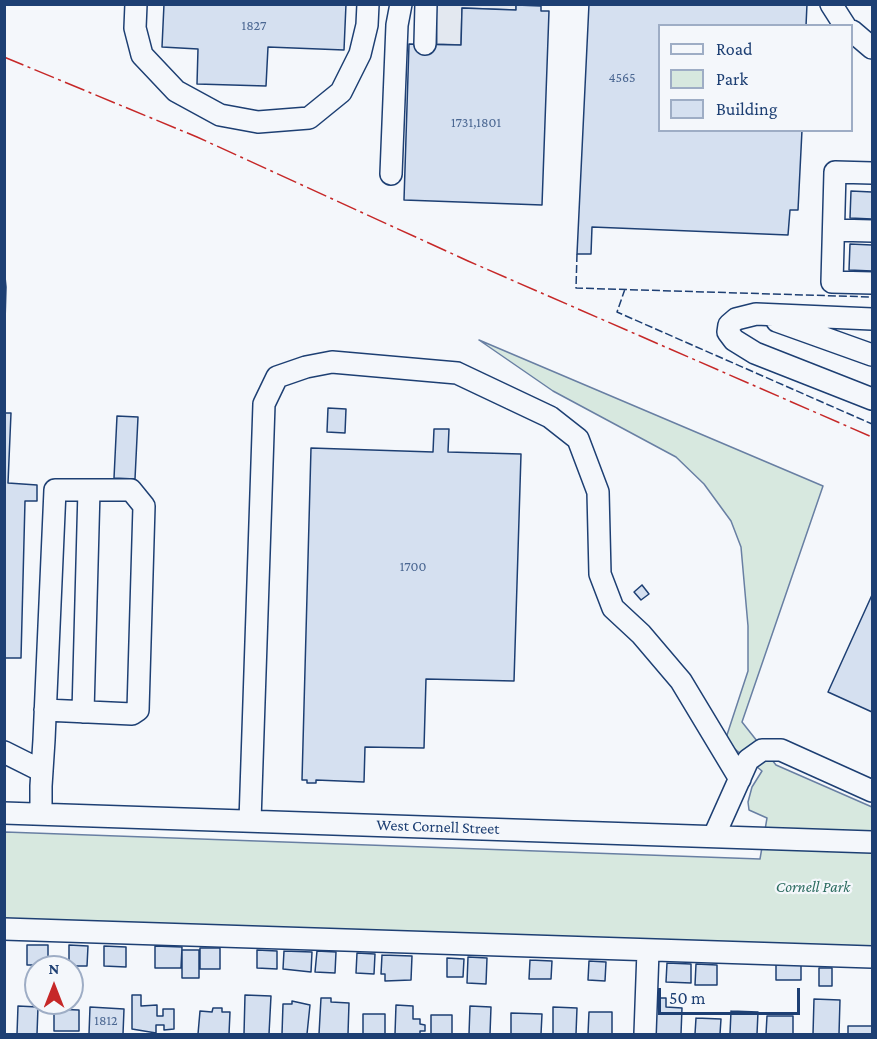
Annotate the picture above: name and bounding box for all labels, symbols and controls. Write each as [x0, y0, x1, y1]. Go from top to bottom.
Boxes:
house number: 1827 [241, 18, 267, 34]
legend [658, 24, 853, 132]
text: Road [716, 39, 753, 59]
text: Park [716, 69, 748, 89]
house number: 4565 [608, 70, 636, 86]
text: Building [716, 99, 777, 119]
house number: 1731,1801 [451, 115, 501, 131]
house number: 1700 [400, 559, 426, 575]
street label: West Cornell Street [376, 815, 500, 839]
park label: Cornell Park [776, 877, 850, 897]
north arrow [24, 955, 84, 1015]
text: N [49, 960, 59, 977]
scale bar [661, 976, 804, 1014]
text: 50 m [669, 988, 706, 1008]
house number: 1812 [94, 1013, 118, 1029]

